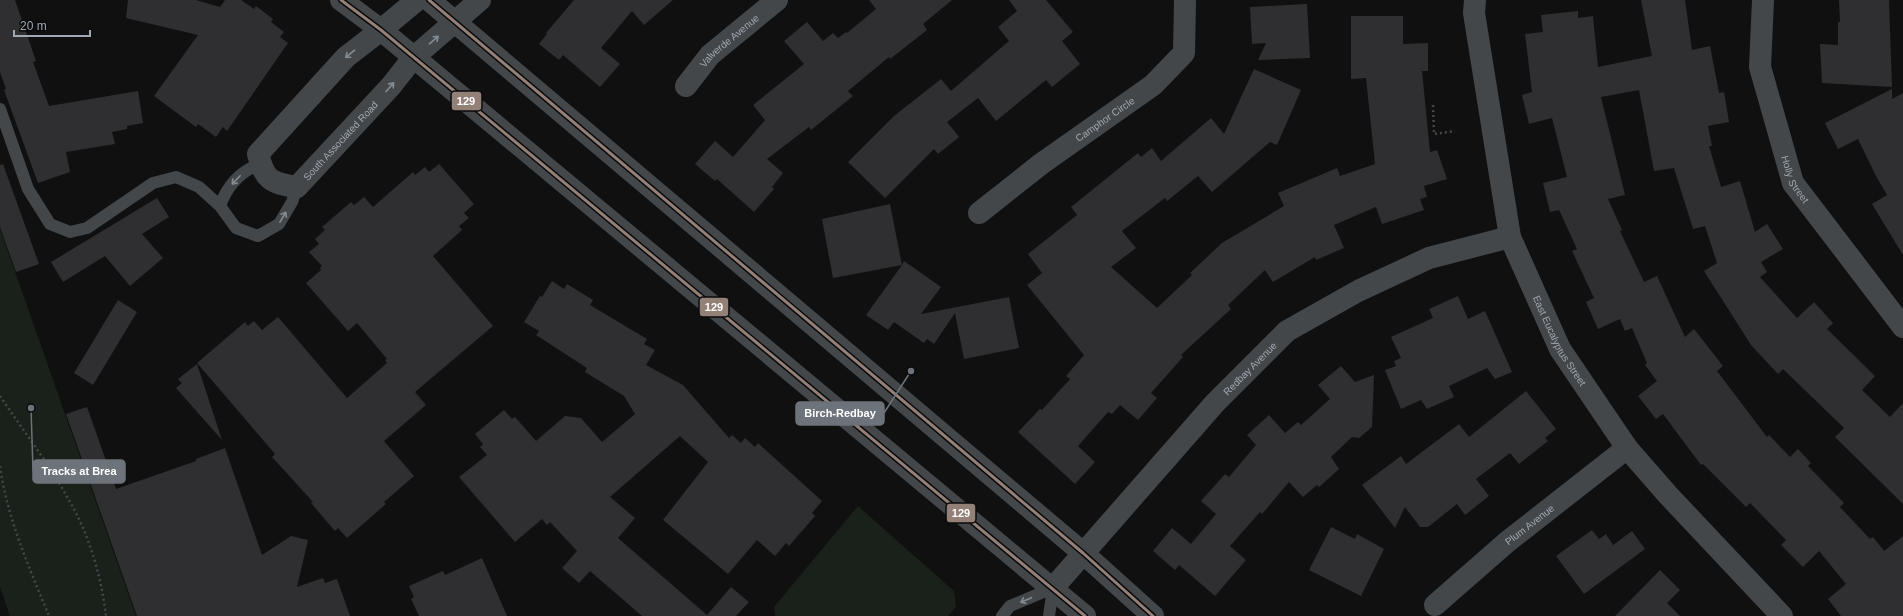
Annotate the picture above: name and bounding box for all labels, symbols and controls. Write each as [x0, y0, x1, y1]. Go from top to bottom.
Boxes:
scale bar [14, 12, 90, 38]
street label: Valverde Avenue [697, 12, 761, 69]
text: 20 m [20, 19, 47, 33]
one-way arrow [428, 35, 439, 44]
one-way arrow [345, 50, 356, 58]
one-way arrow [386, 82, 395, 92]
line badge: 129 [451, 91, 482, 111]
street label: Camphor Circle [1073, 94, 1137, 144]
text: 129 [457, 95, 475, 107]
street label: South Associated Road [301, 99, 380, 182]
street label: Holly Street [1780, 154, 1812, 205]
one-way arrow [231, 175, 241, 185]
one-way arrow [280, 211, 288, 223]
street label: East Eucalyptus Street [1531, 294, 1589, 388]
line badge: 129 [699, 297, 729, 317]
text: 129 [705, 301, 723, 313]
street label: Redbay Avenue [1221, 339, 1279, 397]
callout: Birch-Redbay [796, 402, 884, 425]
text: Birch-Redbay [804, 407, 877, 419]
callout: Tracks at Brea [33, 460, 125, 483]
text: Tracks at Brea [41, 465, 117, 477]
street label: Plum Avenue [1503, 502, 1556, 547]
line badge: 129 [946, 503, 976, 523]
text: 129 [952, 507, 970, 519]
one-way arrow [1020, 596, 1032, 604]

